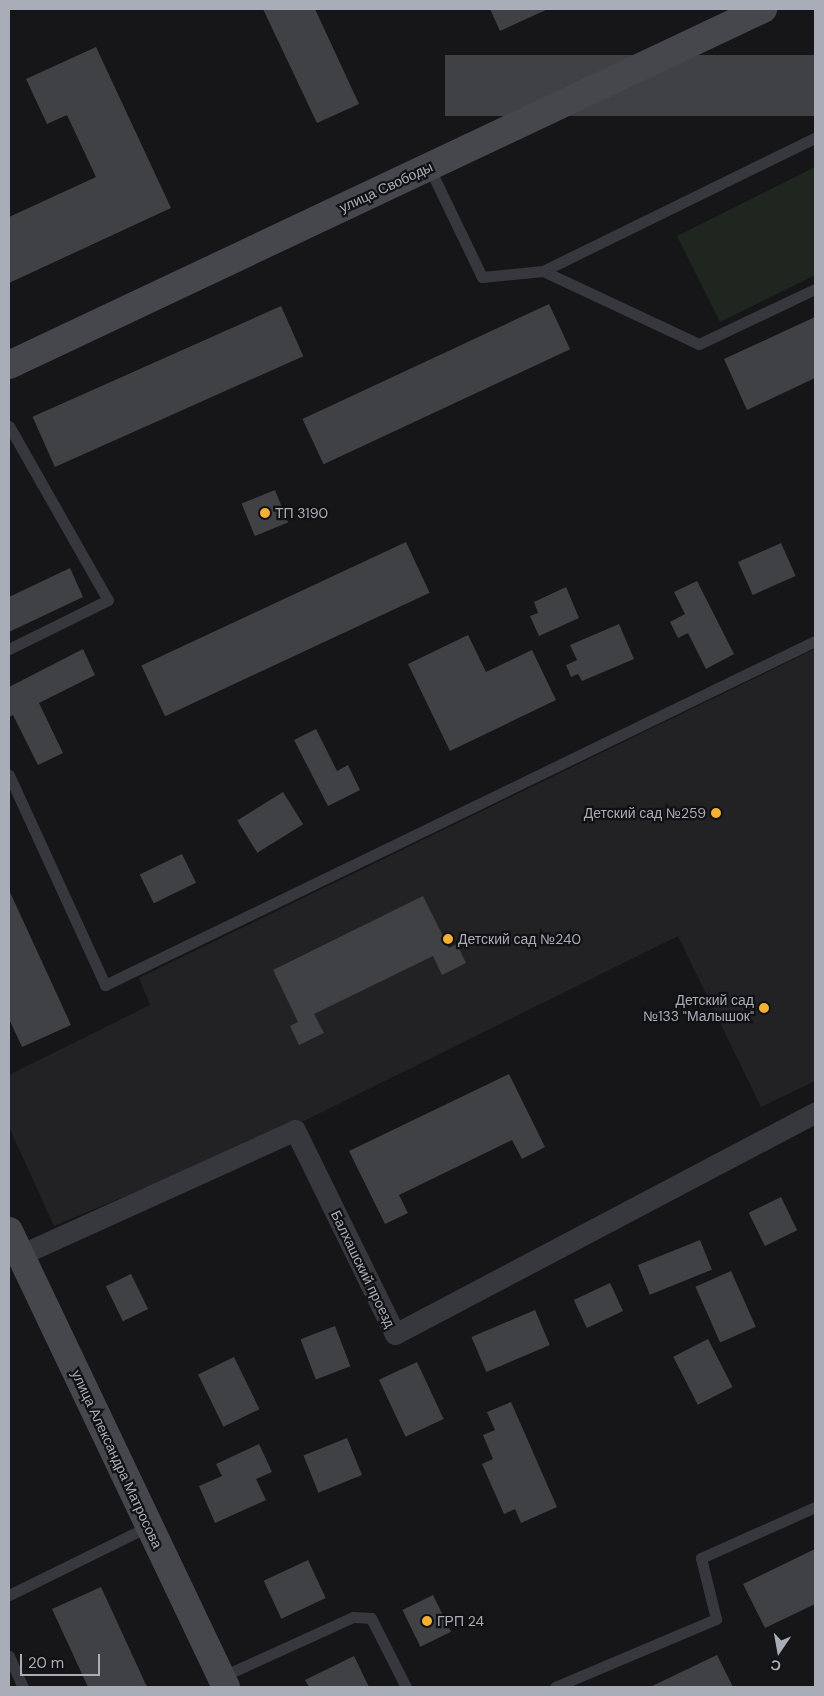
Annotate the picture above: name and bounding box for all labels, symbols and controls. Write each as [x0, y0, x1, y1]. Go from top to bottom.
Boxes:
street label: улица Свободы [337, 158, 435, 216]
place label: ТП 3190 [275, 505, 328, 521]
marker: ТП 3190 [259, 507, 271, 519]
place label: Детский сад №259 [584, 805, 706, 821]
marker: Детский сад №259 [710, 807, 722, 819]
place label: Детский сад №240 [458, 931, 581, 947]
marker: Детский сад №240 [442, 933, 454, 945]
place label: Детский сад №133 "Малышок" [643, 992, 754, 1024]
marker: Детский сад №133 "Малышок" [758, 1002, 770, 1014]
street label: Балхашский проезд [327, 1208, 399, 1330]
street label: улица Александра Матросова [68, 1367, 166, 1551]
place label: ГРП 24 [437, 1613, 484, 1629]
marker: ГРП 24 [421, 1615, 433, 1627]
north arrow [754, 1626, 804, 1676]
scale bar [22, 1644, 102, 1676]
text: 20 m [28, 1653, 64, 1673]
text: С [769, 1656, 783, 1676]

